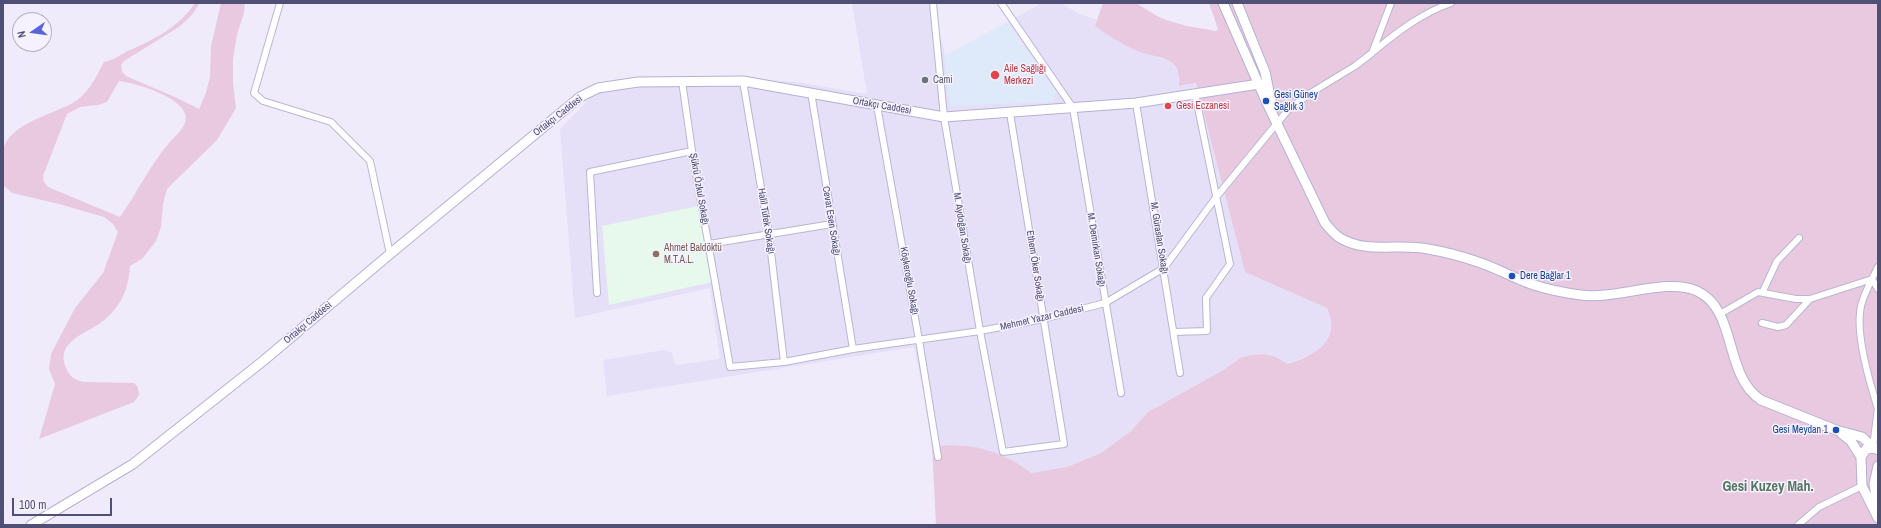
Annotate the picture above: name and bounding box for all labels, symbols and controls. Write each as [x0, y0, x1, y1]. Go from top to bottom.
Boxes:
north arrow [12, 12, 52, 52]
text: N [14, 30, 29, 39]
place label: Aile Sağlığı Merkezi [1004, 63, 1046, 86]
marker: Aile Sağlığı Merkezi [989, 69, 1001, 81]
place label: Cami [933, 74, 953, 86]
marker: Cami [920, 75, 930, 85]
place label: Gesi Güney Sağlık 3 [1274, 89, 1318, 112]
street label: Ortakçı Caddesi [531, 93, 585, 139]
street label: Ortakçı Caddesi [852, 95, 912, 117]
marker: Gesi Güney Sağlık 3 [1261, 96, 1271, 106]
place label: Gesi Eczanesi [1176, 100, 1229, 112]
marker: Gesi Eczanesi [1163, 101, 1173, 111]
street label: Şükrü Özkul Sokağı [687, 152, 711, 226]
street label: Cevat Esen Sokağı [820, 185, 842, 257]
street label: Halil Tüfek Sokağı [755, 187, 777, 255]
street label: M. Aydoğan Sokağı [950, 192, 974, 264]
street label: M. Güraslan Sokağı [1147, 201, 1171, 275]
street label: M. Demirkan Sokağı [1084, 212, 1108, 288]
street label: Ethem Öker Sokağı [1023, 230, 1047, 302]
place label: Ahmet Baldöktü M.T.A.L. [664, 242, 722, 266]
street label: Köşkeroğlu Sokağı [897, 246, 921, 316]
marker: Ahmet Baldöktü M.T.A.L. [651, 249, 661, 259]
place label: Dere Bağlar 1 [1520, 270, 1571, 282]
marker: Dere Bağlar 1 [1507, 271, 1517, 281]
street label: Ortakçı Caddesi [281, 299, 335, 347]
street label: Mehmet Yazar Caddesi [999, 303, 1085, 333]
place label: Gesi Meydan 1 [1772, 424, 1828, 436]
marker: Gesi Meydan 1 [1831, 425, 1841, 435]
district label: Gesi Kuzey Mah. [1722, 479, 1814, 495]
scale bar [14, 490, 114, 516]
text: 100 m [19, 497, 46, 513]

